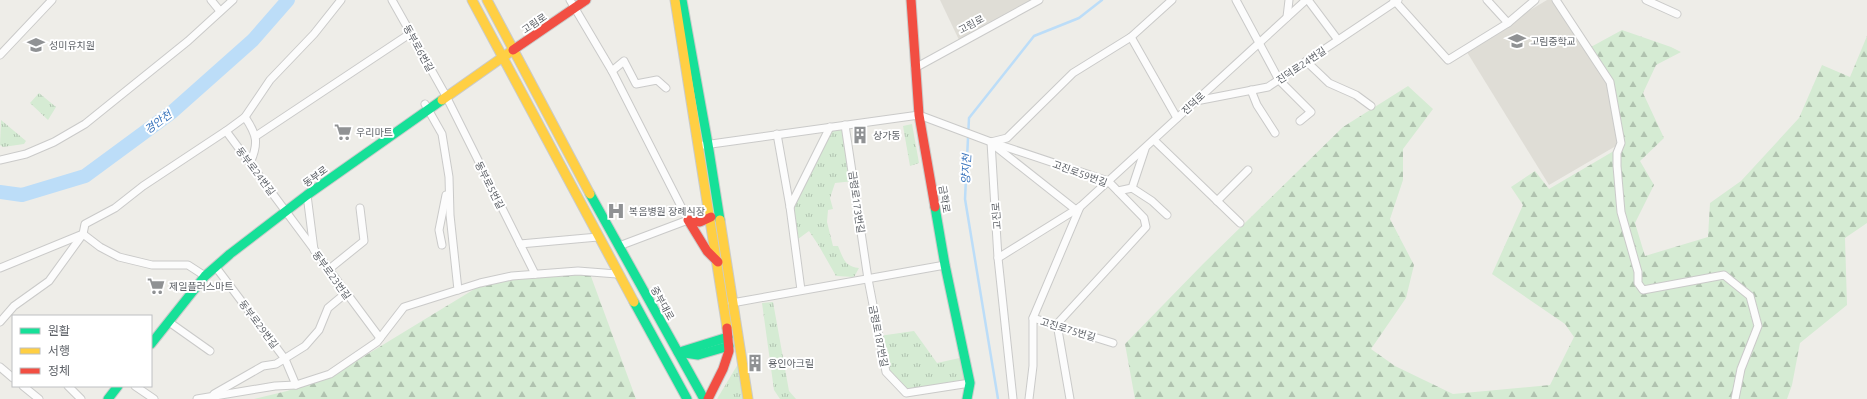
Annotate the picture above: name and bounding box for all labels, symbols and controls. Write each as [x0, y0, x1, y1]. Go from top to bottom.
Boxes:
street label: 고림로 [520, 11, 549, 36]
street label: 고림로 [956, 13, 986, 36]
street label: 동부로6번길 [401, 23, 436, 73]
school or university icon: 고림중학교 [1507, 31, 1527, 51]
school or university icon: 성미유치원 [26, 35, 46, 55]
place label: 고림중학교 [1530, 36, 1576, 47]
place label: 성미유치원 [49, 40, 95, 51]
street label: 진덕로24번길 [1274, 45, 1328, 86]
street label: 진덕로 [1179, 90, 1207, 117]
water label: 경안천 [142, 107, 175, 136]
supermarket icon: 우리마트 [333, 122, 353, 142]
building icon: 상가동 [850, 125, 870, 145]
place label: 우리마트 [356, 127, 393, 138]
place label: 상가동 [873, 130, 901, 141]
street label: 동부로24번길 [234, 145, 277, 197]
water label: 양지천 [959, 152, 973, 184]
street label: 고진로59번길 [1051, 159, 1109, 188]
street label: 동부로5번길 [473, 160, 506, 211]
street label: 동부로 [301, 164, 330, 189]
street label: 금령로173번길 [847, 170, 866, 234]
street label: 금학로 [937, 185, 952, 214]
hospital icon: 복음병원 장례식장 [606, 201, 626, 221]
street label: 고진로 [990, 202, 1003, 230]
place label: 복음병원 장례식장 [629, 206, 705, 217]
street label: 동부로23번길 [310, 249, 353, 302]
supermarket icon: 제일플러스마트 [146, 276, 166, 296]
place label: 제일플러스마트 [169, 281, 233, 292]
street label: 중부대로 [649, 284, 676, 322]
street label: 동부로29번길 [237, 298, 280, 350]
street label: 금령로187번길 [867, 304, 890, 368]
legend [12, 315, 152, 387]
street label: 고진로75번길 [1039, 316, 1097, 343]
text: 원활 [48, 324, 70, 337]
text: 서행 [48, 344, 70, 357]
building icon: 용인아크릴 [745, 353, 765, 373]
place label: 용인아크릴 [768, 358, 814, 369]
text: 정체 [48, 364, 70, 377]

